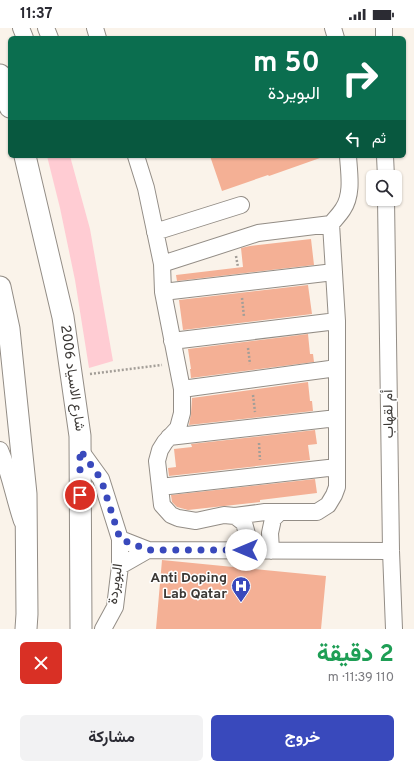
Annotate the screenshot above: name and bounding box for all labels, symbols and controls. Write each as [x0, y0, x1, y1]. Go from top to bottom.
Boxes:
text: 11:37 [20, 5, 52, 24]
text: 50 m [253, 46, 320, 82]
icon: right [334, 52, 386, 104]
text: البويردة [268, 83, 320, 106]
icon: left [342, 128, 364, 150]
text: ثم [372, 130, 386, 149]
map controls [366, 170, 402, 206]
button: search [366, 170, 402, 206]
street label: شارع الاسياد 2006 [55, 324, 88, 432]
street label: أم لقهاب [380, 389, 398, 439]
pin [63, 478, 97, 512]
icon: arrive [69, 484, 91, 506]
position arrow [225, 529, 267, 571]
street label: البويردة [105, 563, 127, 605]
place label: Anti Doping Lab Qatar [150, 570, 227, 603]
hospital icon: Anti Doping Lab Qatar [230, 575, 252, 603]
text: 2 دقيقة [317, 640, 394, 670]
button: close [20, 642, 62, 684]
text: 110 m · 11:39 [328, 670, 394, 686]
button: مشاركة [20, 715, 203, 761]
button: خروج [211, 715, 394, 761]

